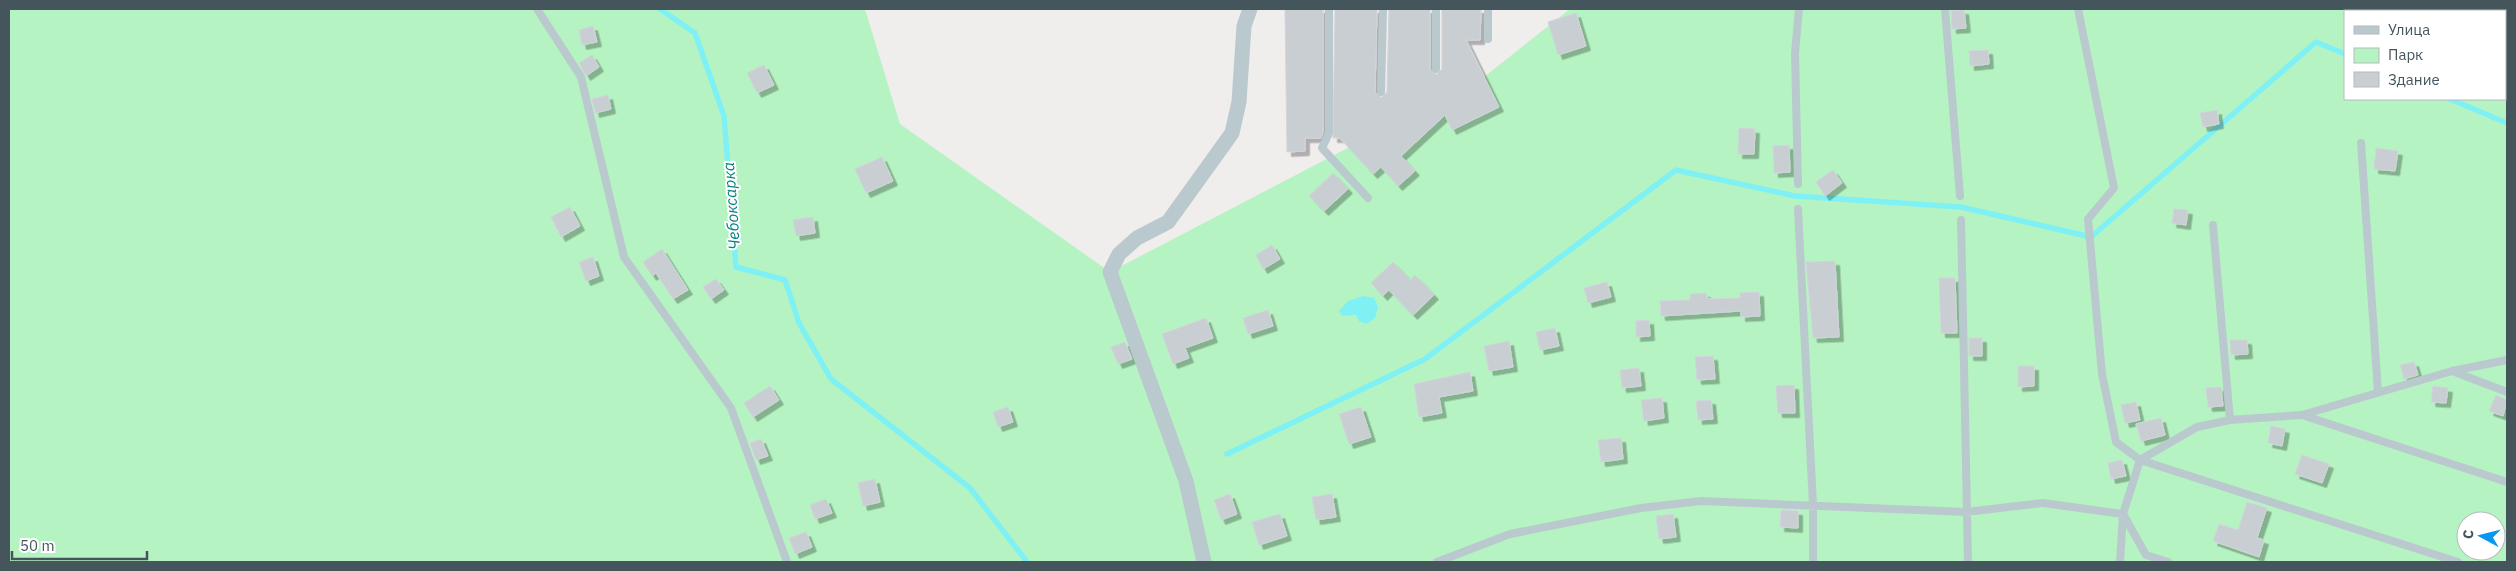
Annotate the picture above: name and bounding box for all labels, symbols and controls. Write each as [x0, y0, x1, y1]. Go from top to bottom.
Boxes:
legend [2344, 10, 2506, 100]
text: Улица [2388, 20, 2430, 39]
text: Парк [2388, 45, 2423, 64]
text: Здание [2388, 70, 2440, 89]
water label: Чебоксарка [718, 162, 744, 250]
north arrow [2456, 511, 2506, 561]
scale bar [12, 528, 148, 560]
text: С [2459, 529, 2478, 540]
text: 50 m [20, 536, 55, 555]

